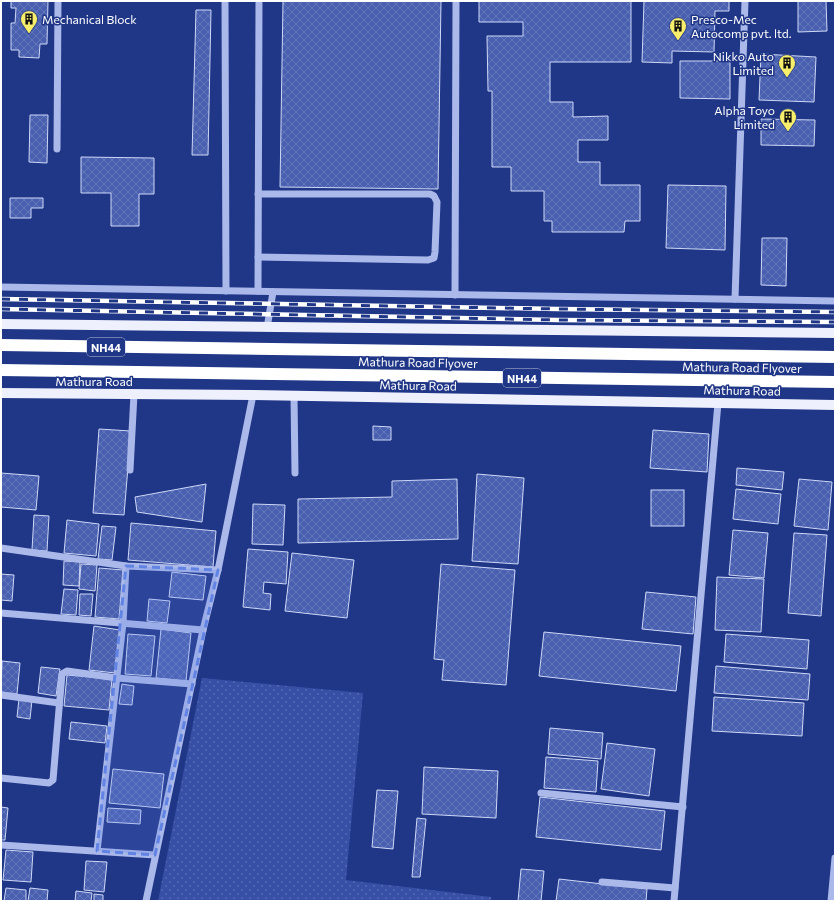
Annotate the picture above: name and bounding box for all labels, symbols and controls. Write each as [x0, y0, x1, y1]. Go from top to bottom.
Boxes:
building icon: Mechanical Block [19, 9, 39, 34]
place label: Mechanical Block [42, 12, 137, 26]
place label: Presco-Mec Autocomp pvt. ltd. [691, 12, 792, 40]
building icon: Presco-Mec Autocomp pvt. ltd. [668, 16, 688, 41]
place label: Nikko Auto Limited [713, 49, 774, 77]
building icon: Nikko Auto Limited [777, 53, 797, 78]
place label: Alpha Toyo Limited [714, 103, 775, 131]
building icon: Alpha Toyo Limited [778, 107, 798, 132]
road number: NH44 [87, 338, 125, 356]
street label: Mathura Road Flyover [358, 354, 478, 370]
street label: Mathura Road Flyover [682, 359, 802, 375]
road number: NH44 [503, 369, 541, 387]
street label: Mathura Road [55, 374, 133, 388]
street label: Mathura Road [379, 377, 457, 393]
street label: Mathura Road [703, 382, 781, 398]

